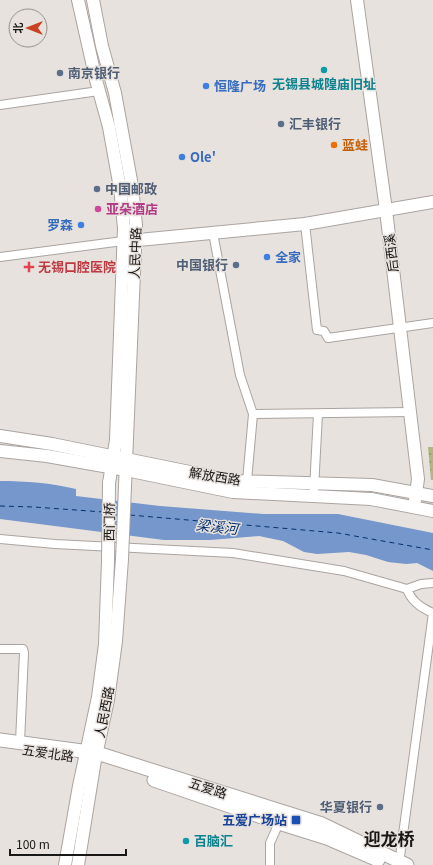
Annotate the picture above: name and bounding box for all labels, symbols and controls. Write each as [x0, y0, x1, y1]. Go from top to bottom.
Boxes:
north arrow [8, 8, 48, 48]
text: 北 [9, 23, 25, 34]
place label: 南京银行 [68, 63, 120, 82]
marker: 无锡县城隍庙旧址 [319, 65, 329, 75]
marker: 南京银行 [55, 68, 65, 78]
place label: 无锡县城隍庙旧址 [272, 74, 376, 93]
place label: 恒隆广场 [214, 76, 266, 95]
marker: 恒隆广场 [201, 81, 211, 91]
place label: 汇丰银行 [289, 114, 341, 133]
marker: 汇丰银行 [276, 119, 286, 129]
place label: 蓝蛙 [342, 135, 368, 154]
marker: 蓝蛙 [329, 140, 339, 150]
place label: Ole' [190, 147, 216, 166]
marker: Ole' [177, 152, 187, 162]
place label: 中国邮政 [105, 179, 157, 198]
marker: 中国邮政 [92, 184, 102, 194]
place label: 亚朵酒店 [106, 199, 158, 218]
marker: 亚朵酒店 [93, 204, 103, 214]
place label: 罗森 [47, 215, 73, 234]
marker: 罗森 [76, 220, 86, 230]
street label: 人民中路 [124, 227, 145, 279]
street label: 后西溪 [379, 233, 402, 274]
place label: 全家 [275, 247, 301, 266]
marker: 全家 [262, 252, 272, 262]
place label: 中国银行 [176, 255, 228, 274]
place label: 无锡口腔医院 [38, 257, 116, 276]
marker: 中国银行 [231, 260, 241, 270]
marker: 无锡口腔医院 [23, 261, 35, 273]
street label: 解放西路 [188, 462, 242, 489]
street label: 西门桥 [99, 502, 118, 542]
water label: 梁溪河 [195, 514, 242, 538]
street label: 人民西路 [89, 685, 118, 739]
street label: 五爱北路 [21, 739, 75, 766]
street label: 五爱路 [187, 772, 230, 803]
place label: 华夏银行 [320, 797, 372, 816]
marker: 华夏银行 [375, 802, 385, 812]
place label: 五爱广场站 [222, 810, 287, 829]
marker: 五爱广场站 [290, 814, 302, 826]
district label: 迎龙桥 [364, 825, 415, 850]
scale bar [10, 831, 126, 857]
place label: 百脑汇 [194, 831, 233, 850]
text: 100 m [16, 835, 50, 852]
marker: 百脑汇 [181, 836, 191, 846]

